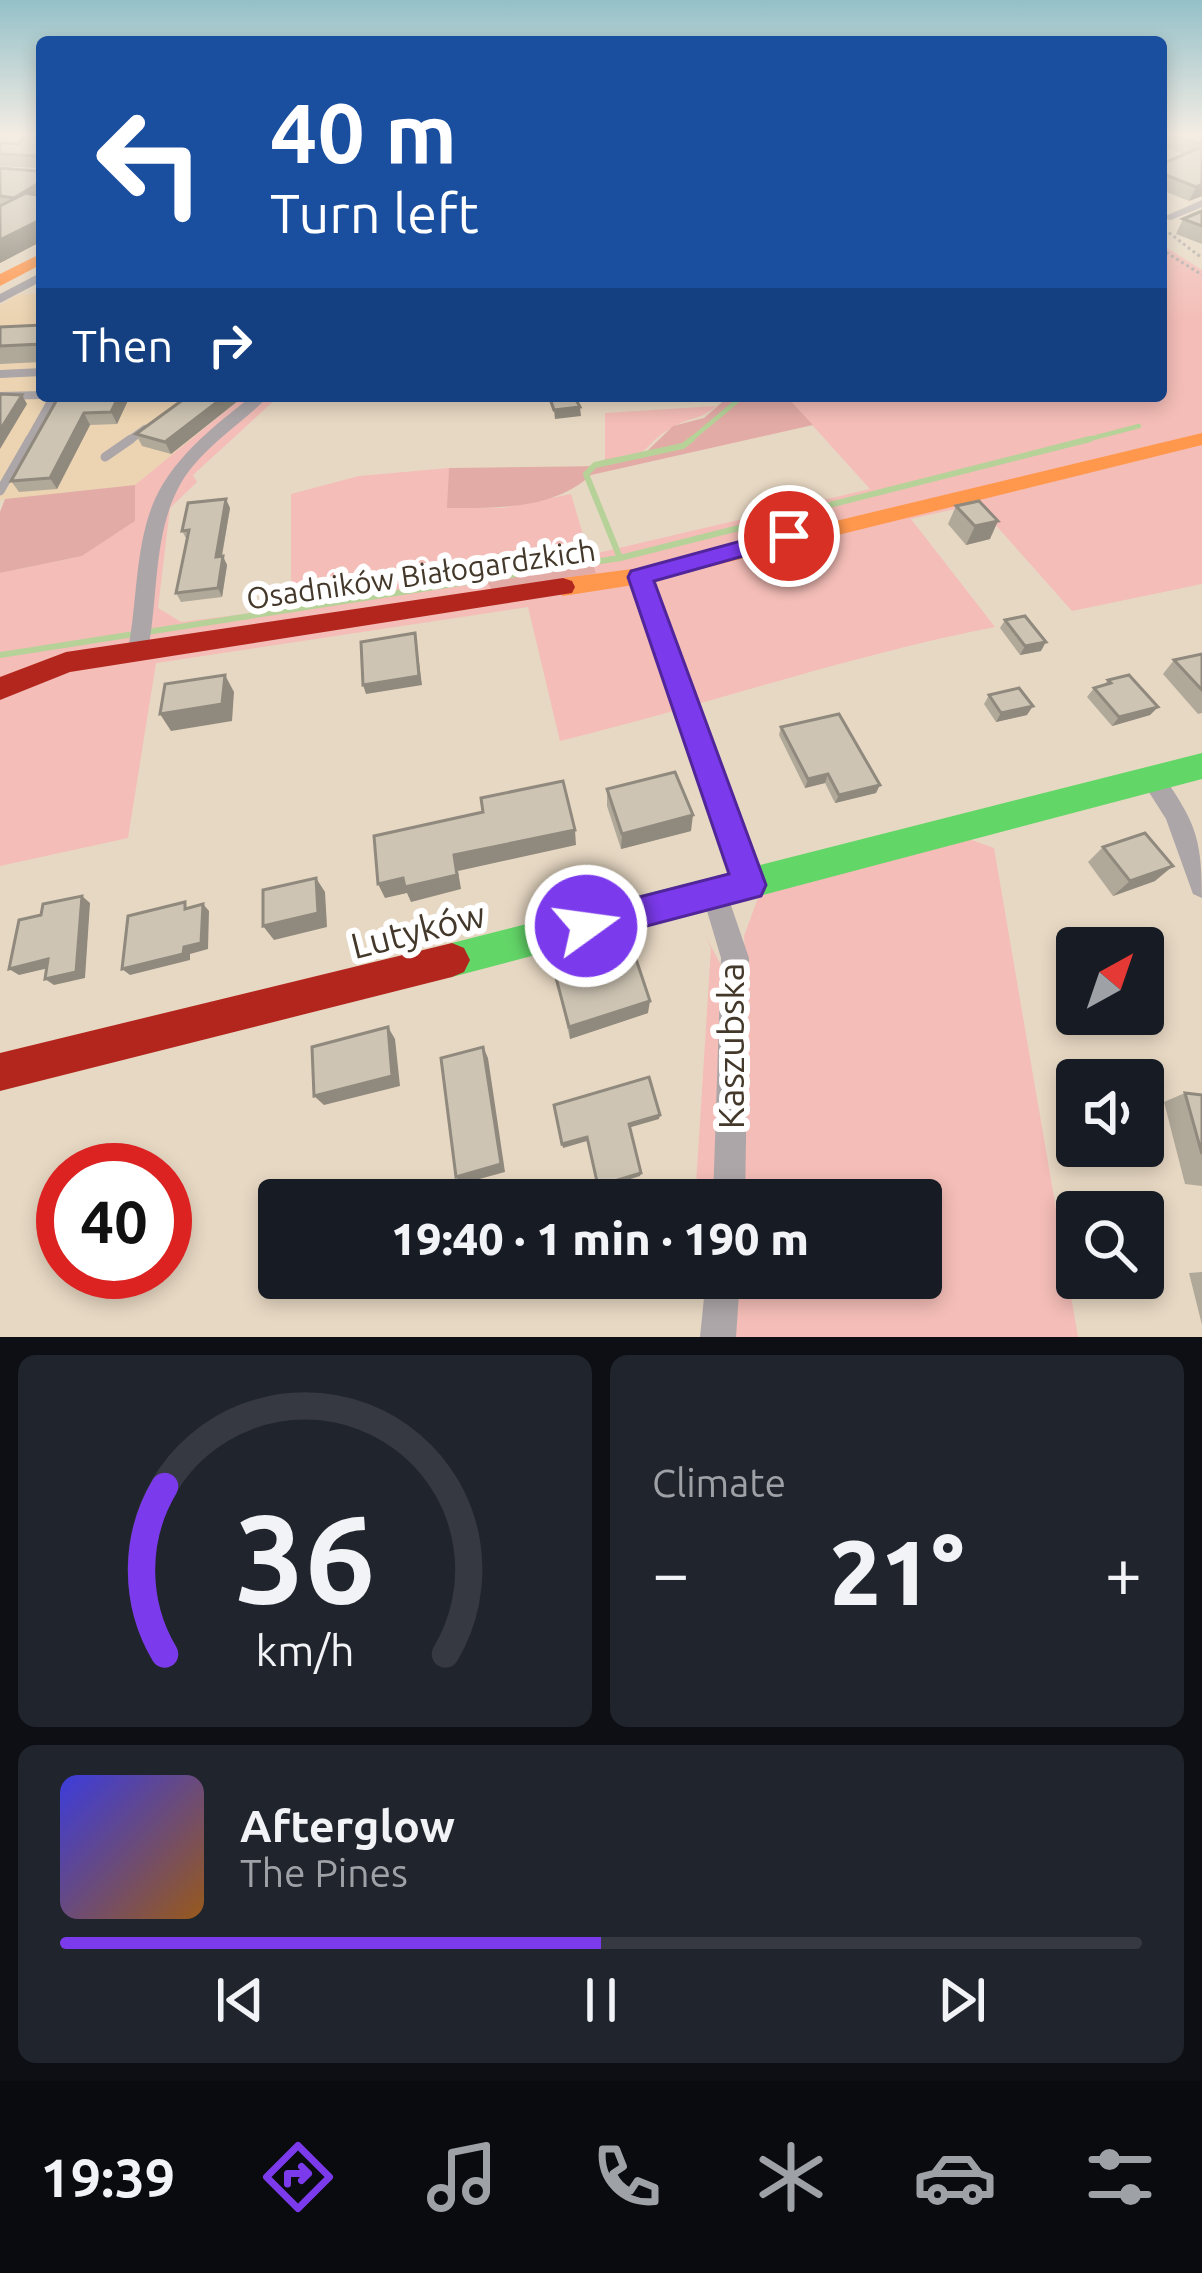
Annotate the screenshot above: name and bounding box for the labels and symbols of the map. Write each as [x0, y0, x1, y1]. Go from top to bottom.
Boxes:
pin [738, 485, 840, 587]
street label: Osadników Białogardzkich [244, 533, 598, 615]
position arrow [523, 863, 649, 989]
street label: Lutyków [347, 893, 489, 966]
north arrow [1056, 927, 1164, 1035]
street label: Kaszubska [710, 963, 751, 1129]
speed limit sign: 40 [36, 1143, 192, 1299]

